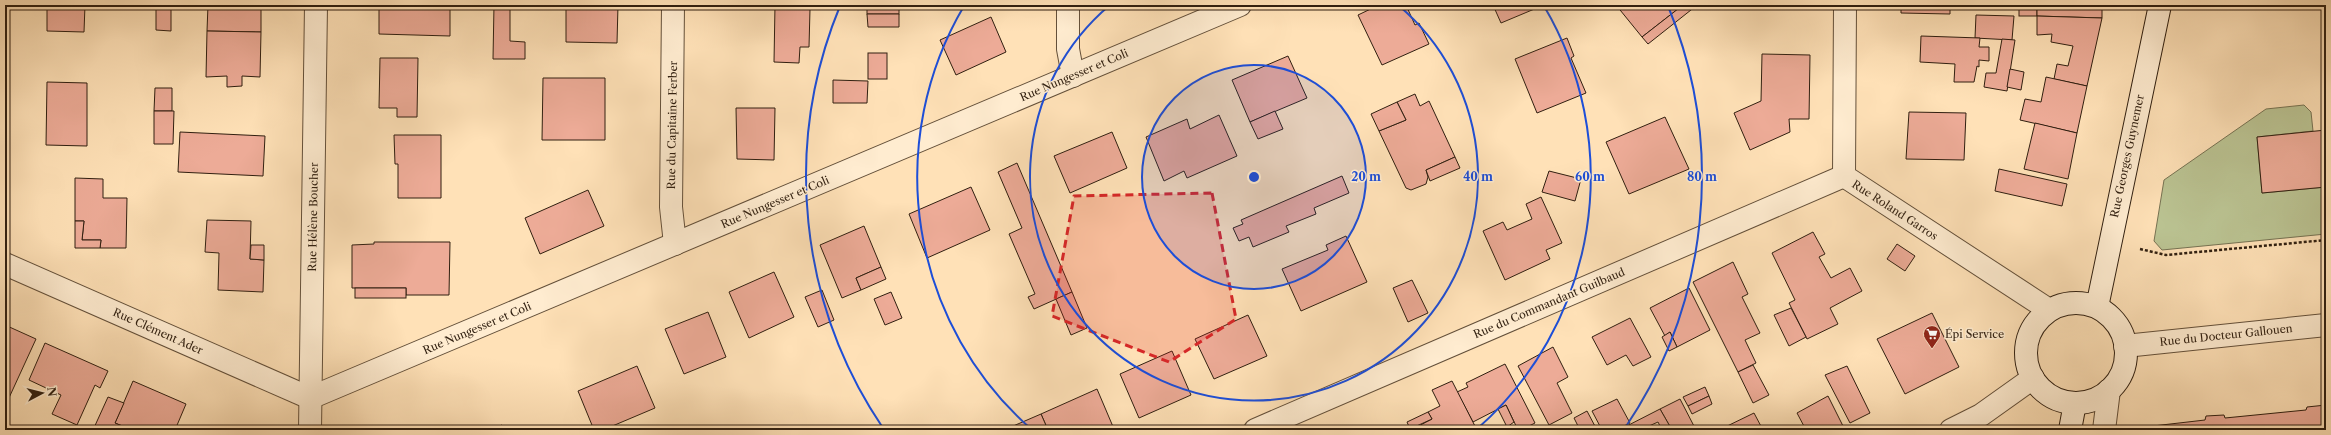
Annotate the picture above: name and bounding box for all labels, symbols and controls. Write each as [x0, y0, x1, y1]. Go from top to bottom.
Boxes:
street label: Rue Nungesser et Coli [1018, 46, 1131, 104]
street label: Rue du Capitaine Ferber [664, 60, 680, 189]
street label: Rue Georges Guynemer [2107, 93, 2147, 219]
street label: Rue Hélène Boucher [305, 162, 321, 272]
text: 20 m [1351, 169, 1381, 184]
text: 40 m [1463, 169, 1493, 184]
text: 60 m [1575, 169, 1605, 184]
text: 80 m [1687, 169, 1717, 184]
centre of rings [1247, 170, 1261, 184]
street label: Rue Nungesser et Coli [719, 173, 832, 231]
street label: Rue Roland Garros [1849, 177, 1941, 243]
street label: Rue du Commandant Guilbaud [1471, 265, 1627, 341]
street label: Rue Nungesser et Coli [421, 299, 534, 357]
street label: Rue Clément Ader [111, 305, 205, 357]
street label: Rue du Docteur Gallouen [2159, 321, 2293, 349]
supermarket icon: Épi Service [1922, 324, 1942, 349]
place label: Épi Service [1945, 327, 2004, 341]
north arrow [22, 373, 62, 413]
text: N [44, 386, 60, 398]

